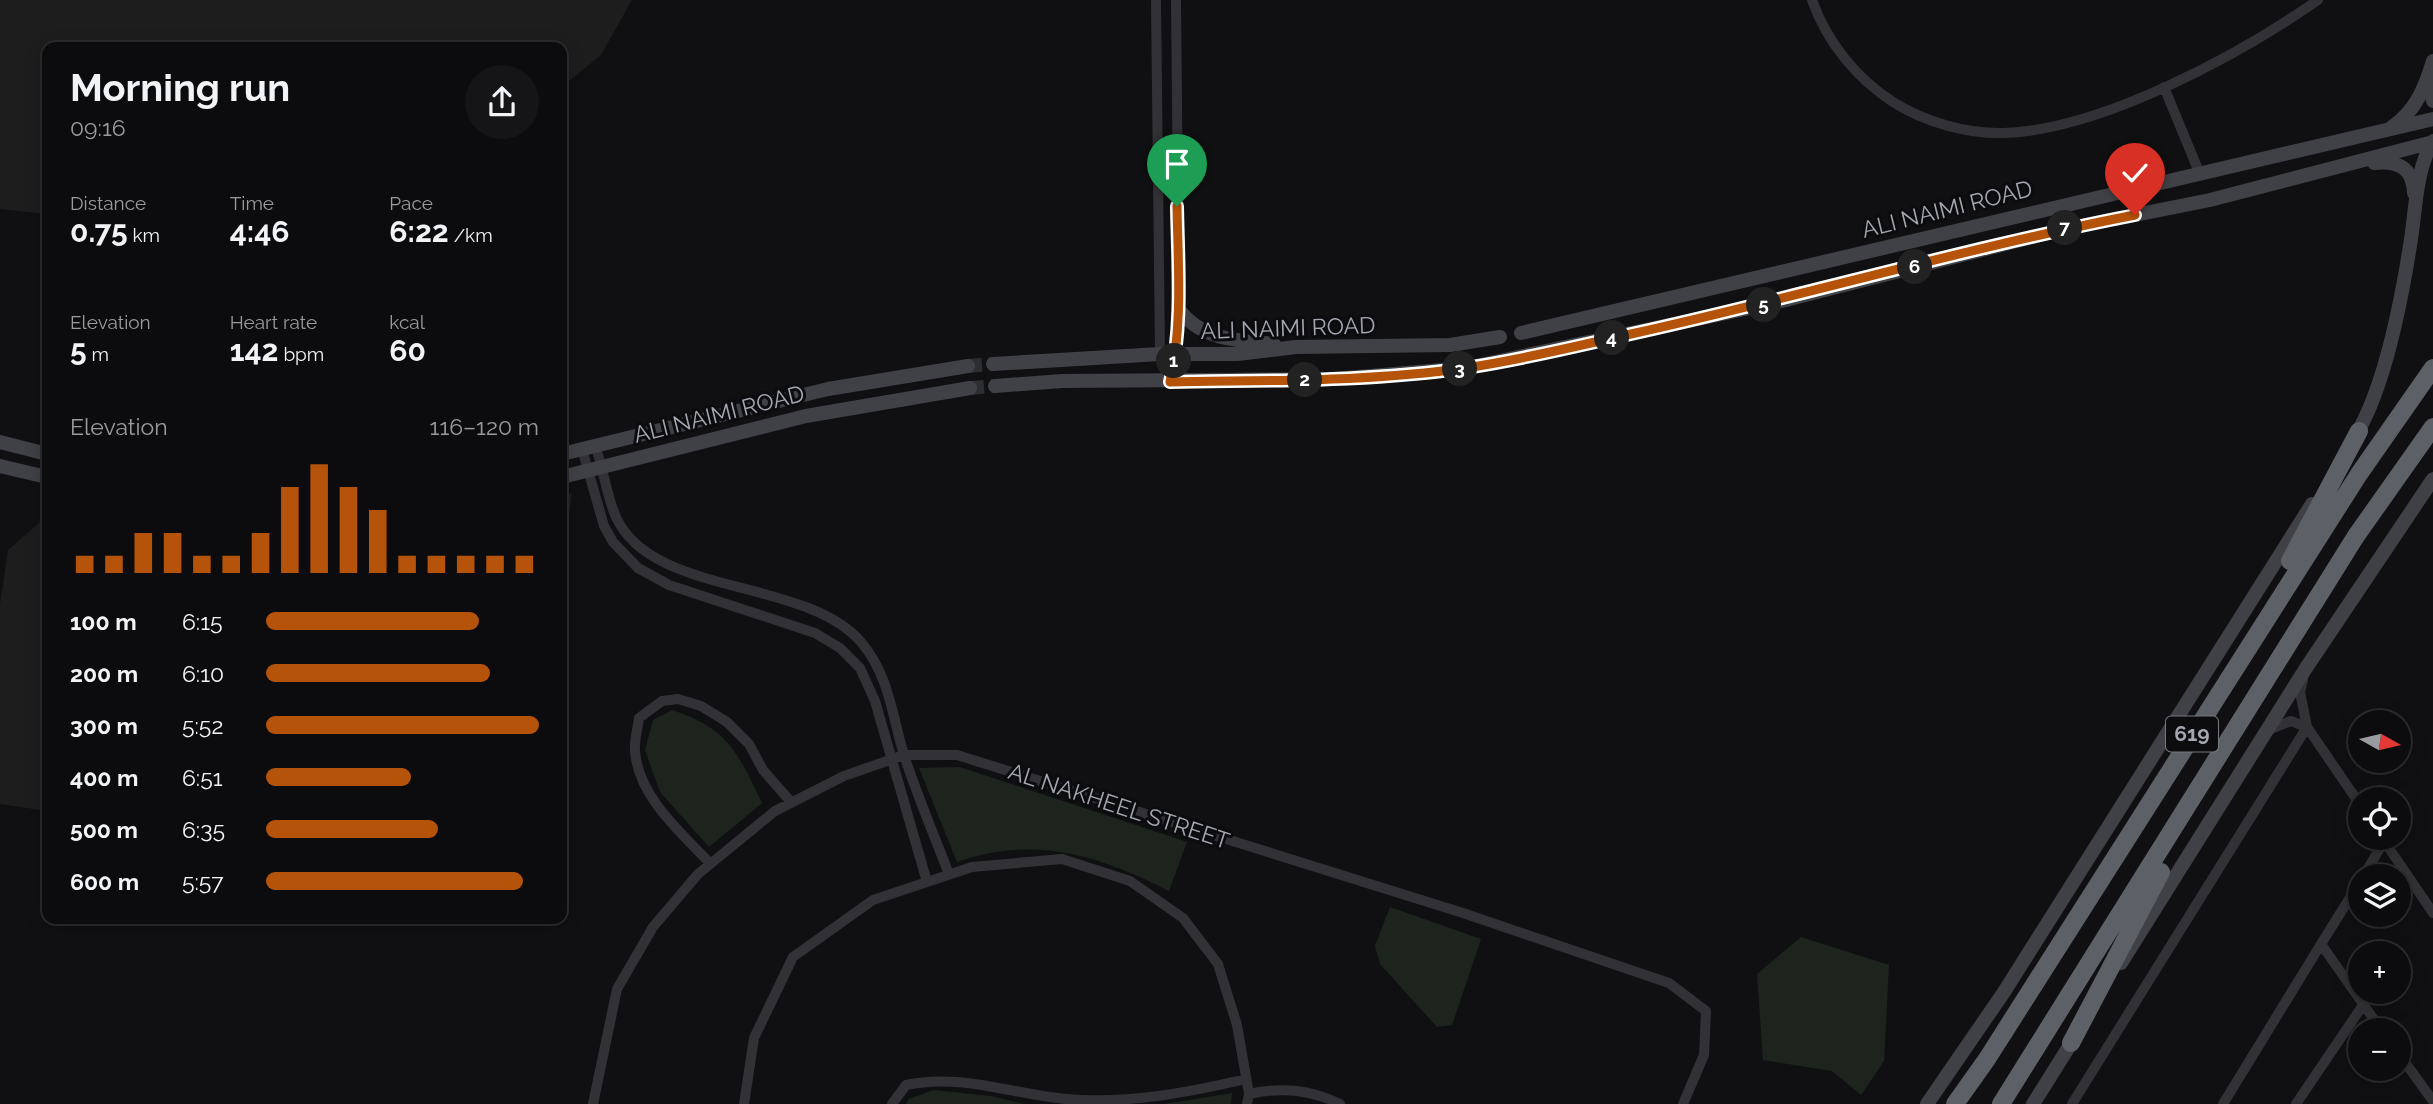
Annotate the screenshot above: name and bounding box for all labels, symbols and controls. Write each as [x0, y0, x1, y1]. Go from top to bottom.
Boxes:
text: Morning run [70, 65, 290, 110]
button: share [465, 65, 539, 139]
text: 09:16 [70, 114, 126, 141]
pin [1147, 134, 1207, 206]
pin [2105, 143, 2165, 215]
icon: arrive [1158, 145, 1196, 183]
icon: check [2116, 154, 2154, 192]
street label: ALI NAIMI ROAD [1859, 174, 2035, 243]
text: Distance [70, 192, 146, 214]
text: Time [230, 192, 274, 214]
text: Pace [389, 192, 433, 214]
pin: 7 [2048, 210, 2082, 246]
text: 0.75 [70, 214, 128, 249]
text: 4:46 [230, 214, 290, 249]
text: 6:22 [389, 214, 449, 249]
text: 7 [2059, 216, 2070, 238]
text: km [128, 224, 160, 246]
text: /km [449, 224, 493, 246]
pin: 6 [1898, 250, 1932, 284]
text: 6 [1909, 255, 1920, 277]
pin: 5 [1746, 288, 1782, 322]
text: 5 [1758, 293, 1769, 315]
text: Elevation [70, 311, 151, 333]
text: Heart rate [230, 311, 317, 333]
text: kcal [389, 311, 425, 333]
street label: ALI NAIMI ROAD [1200, 311, 1376, 344]
pin: 4 [1594, 320, 1630, 356]
text: 4 [1606, 326, 1617, 348]
text: 5 [70, 333, 87, 368]
text: 142 [230, 333, 279, 368]
text: 60 [389, 333, 426, 368]
text: m [87, 343, 109, 365]
text: bpm [279, 343, 324, 365]
pin: 1 [1156, 344, 1192, 378]
text: 1 [1169, 349, 1178, 371]
pin: 3 [1442, 352, 1478, 386]
text: 3 [1454, 357, 1465, 379]
pin: 2 [1288, 362, 1322, 398]
text: 2 [1299, 368, 1310, 390]
street label: ALI NAIMI ROAD [631, 379, 807, 448]
text: Elevation [70, 413, 168, 440]
text: 116–120 m [430, 413, 539, 440]
text: 100 m [70, 608, 137, 635]
text: 6:15 [182, 608, 223, 635]
text: 200 m [70, 660, 138, 687]
text: 6:10 [182, 660, 224, 687]
north arrow [2348, 710, 2412, 774]
map controls [2348, 710, 2411, 1081]
text: 300 m [70, 712, 138, 739]
text: 5:52 [182, 712, 223, 739]
road number: 619 [2166, 716, 2218, 752]
street label: AL NAKHEEL STREET [1005, 757, 1233, 854]
text: 400 m [70, 764, 138, 791]
text: 6:51 [182, 764, 223, 791]
button: locate [2348, 787, 2411, 850]
text: 500 m [70, 816, 138, 843]
text: 6:35 [182, 816, 225, 843]
button: layers [2348, 864, 2411, 927]
text: 600 m [70, 868, 139, 895]
text: 5:57 [182, 868, 224, 895]
button: + [2348, 941, 2411, 1004]
button: − [2348, 1018, 2411, 1081]

